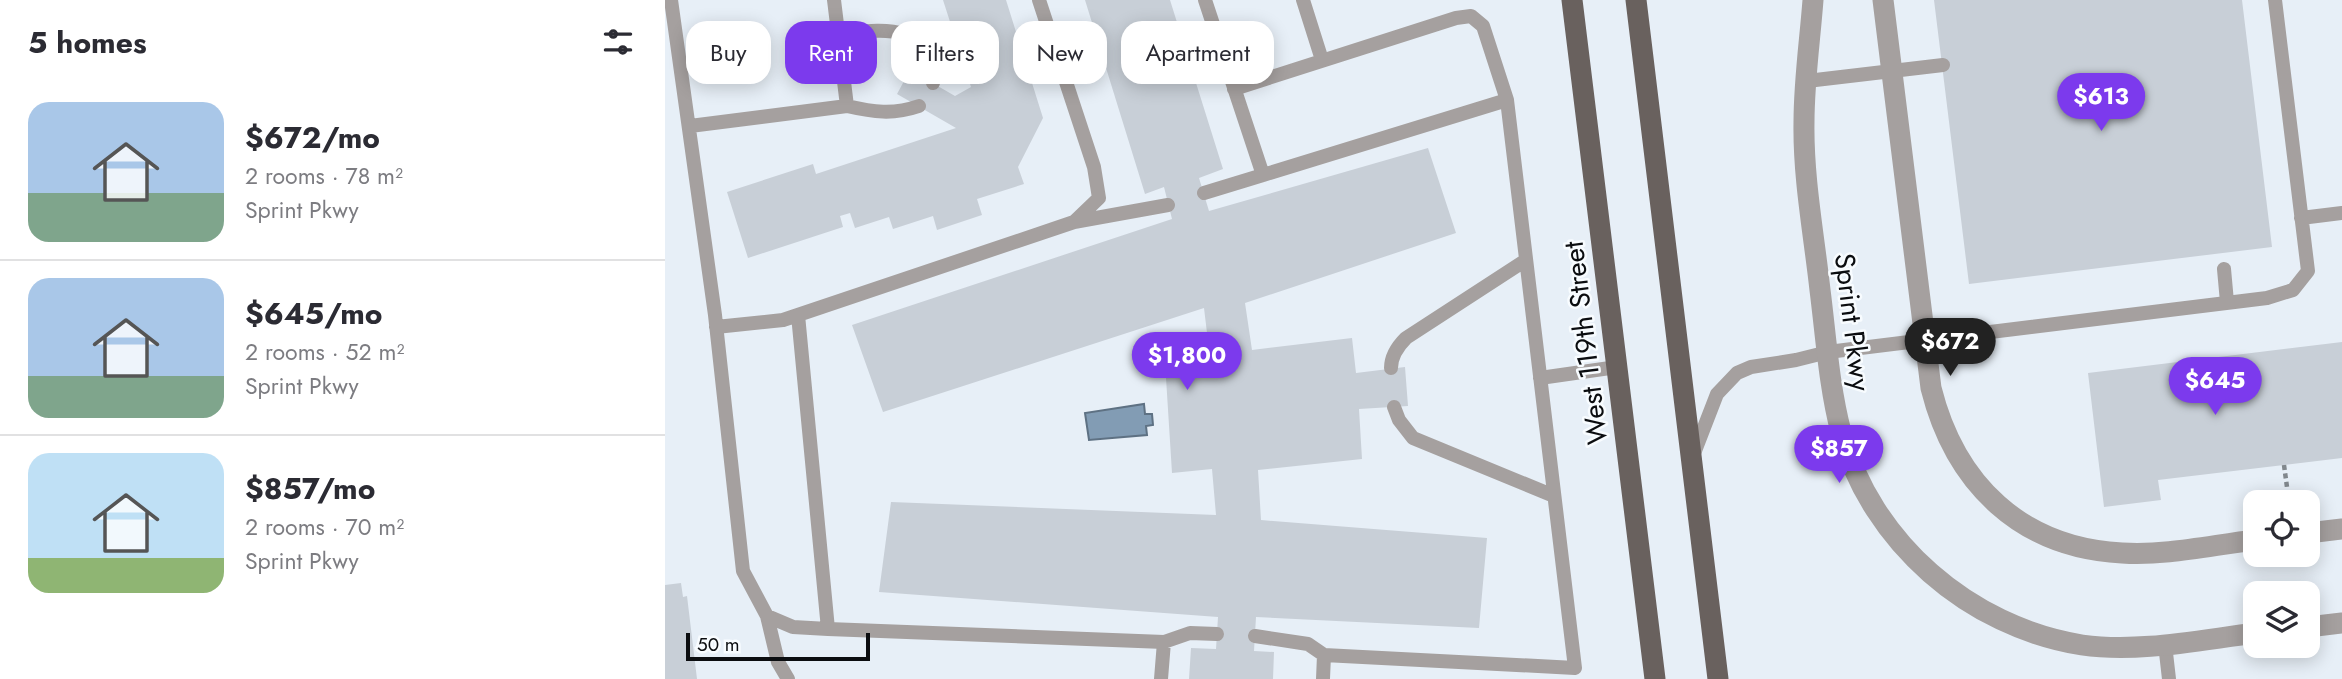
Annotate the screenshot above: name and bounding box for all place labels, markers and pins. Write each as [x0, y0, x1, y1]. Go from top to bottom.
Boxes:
pin: $613 [2060, 74, 2142, 133]
pin: $672 [1909, 318, 1991, 378]
pin: $1,800 [1130, 332, 1244, 392]
pin: $645 [2174, 358, 2256, 417]
pin: $857 [1798, 426, 1880, 485]

